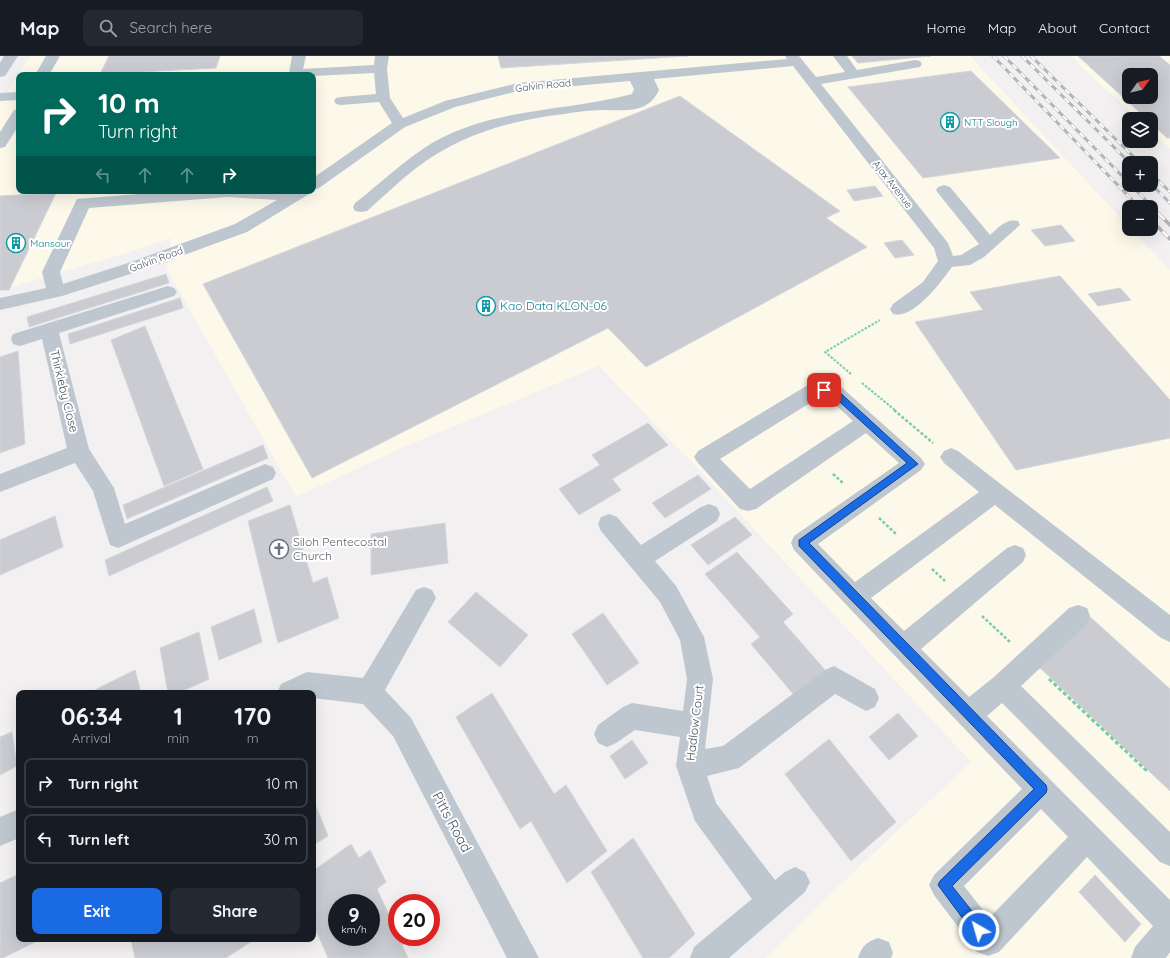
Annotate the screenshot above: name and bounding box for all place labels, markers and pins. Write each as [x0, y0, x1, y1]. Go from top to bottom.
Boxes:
building icon: NTT Slough [939, 111, 961, 133]
place label: NTT Slough [964, 116, 1018, 129]
building icon: Mansour [5, 232, 27, 254]
place label: Mansour [30, 237, 71, 250]
building icon: Kao Data KLON-06 [475, 295, 497, 317]
place label: Kao Data KLON-06 [500, 298, 608, 313]
pin [807, 373, 841, 407]
place label: Siloh Pentecostal Church [293, 534, 387, 563]
church icon: Siloh Pentecostal Church [268, 538, 290, 560]

